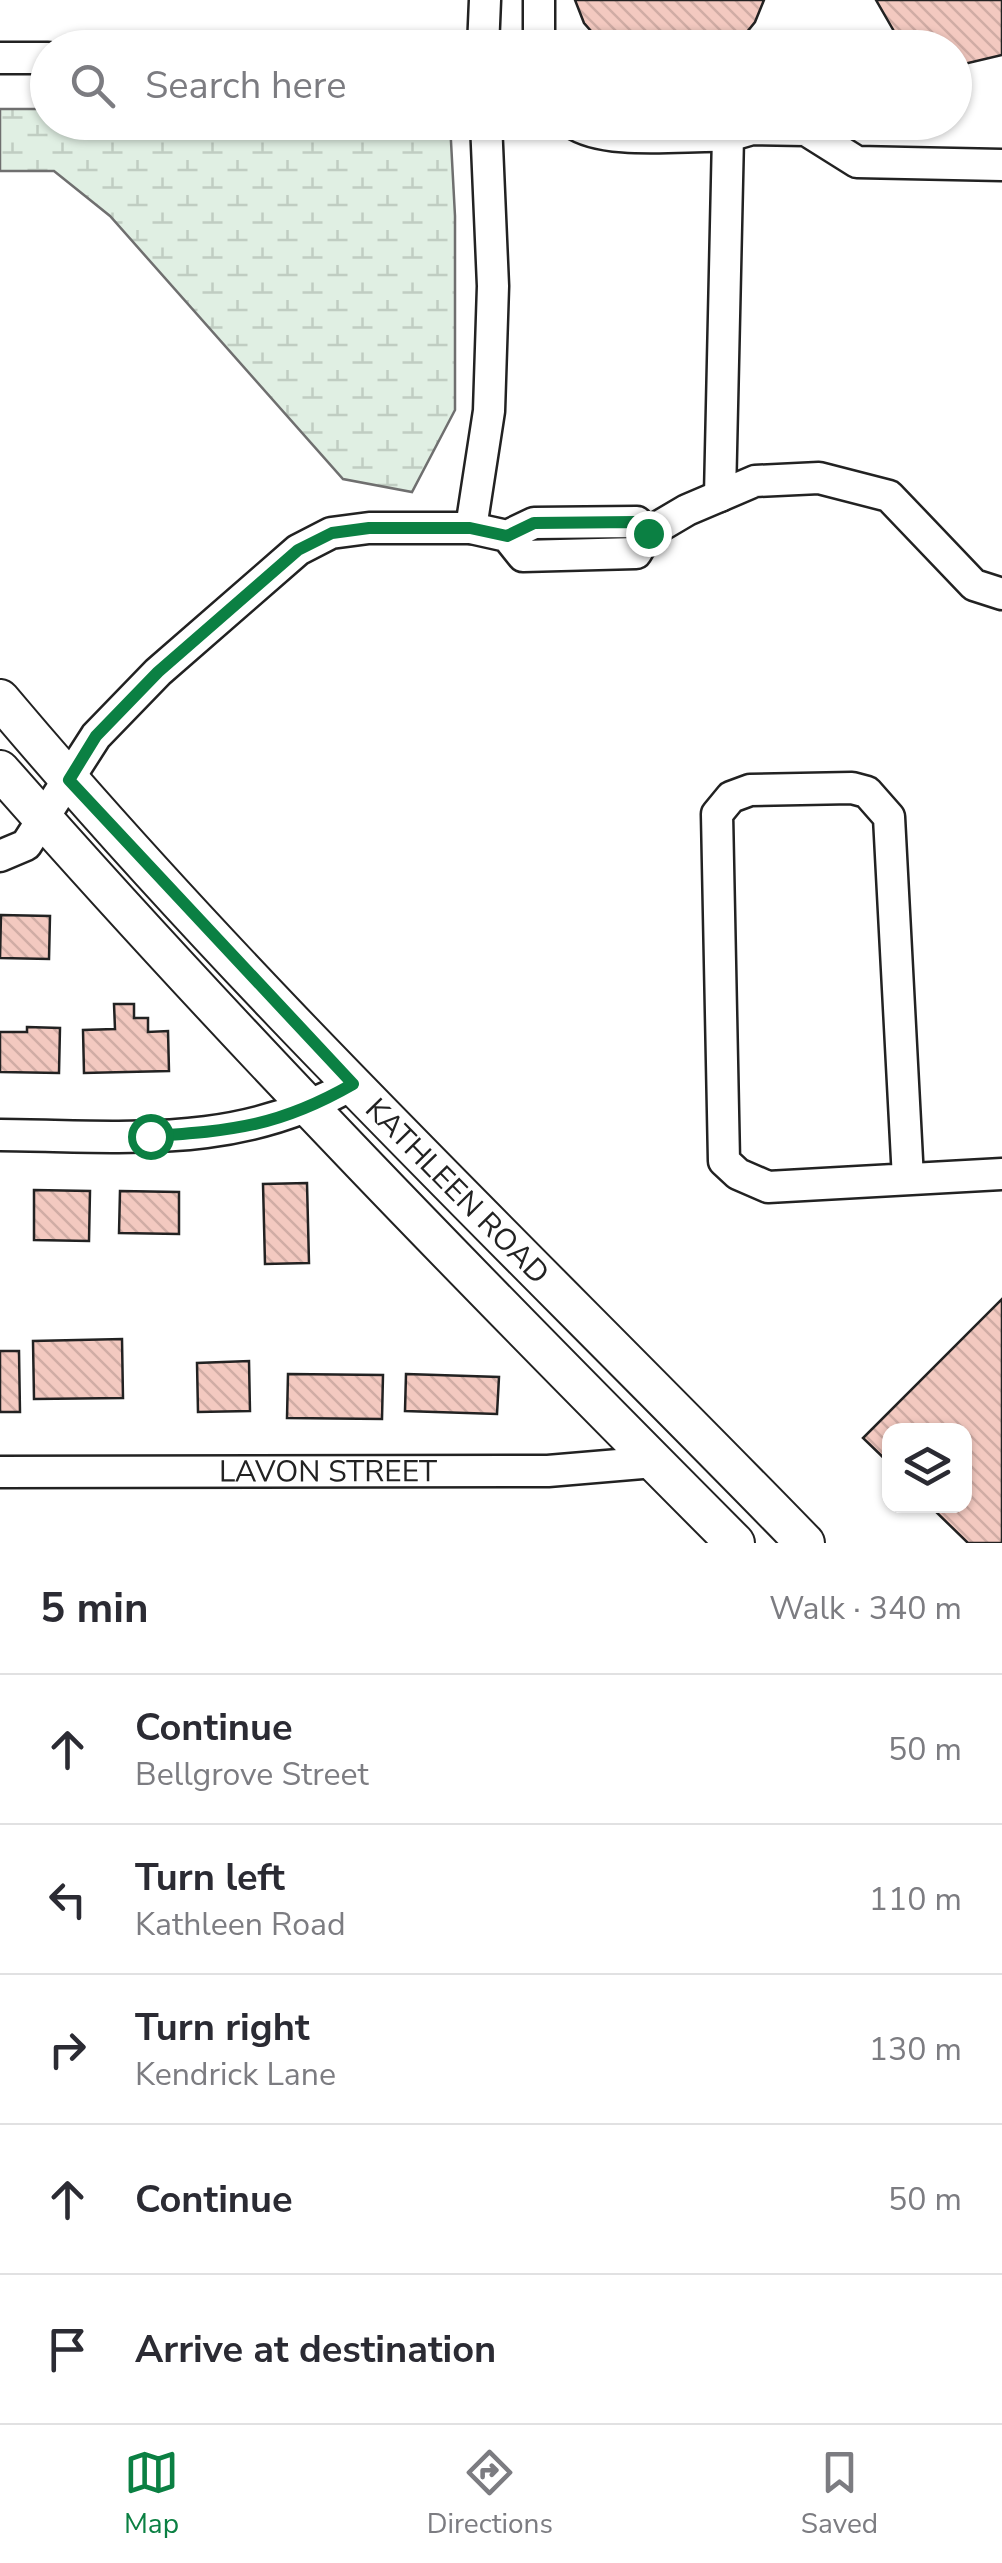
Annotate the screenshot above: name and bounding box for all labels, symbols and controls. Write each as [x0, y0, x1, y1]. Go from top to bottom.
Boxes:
search box [30, 30, 972, 140]
icon: search [65, 58, 120, 113]
text: Search here [145, 60, 346, 111]
route end [626, 511, 672, 557]
street label: KATHLEEN ROAD [356, 1089, 558, 1294]
route start [128, 1114, 174, 1160]
map controls [882, 1423, 972, 1513]
button: layers [882, 1423, 972, 1513]
street label: LAVON STREET [219, 1451, 437, 1493]
text: 5 min [40, 1580, 149, 1637]
text: Walk · 340 m [769, 1587, 962, 1630]
text: Continue [135, 1702, 293, 1753]
icon: ahead [40, 1722, 95, 1777]
text: 50 m [888, 1728, 962, 1771]
text: Bellgrove Street [135, 1753, 369, 1796]
text: Turn left [135, 1852, 285, 1903]
icon: left [40, 1872, 95, 1927]
text: 110 m [869, 1878, 962, 1921]
text: Kathleen Road [135, 1903, 346, 1946]
text: Turn right [135, 2002, 310, 2053]
icon: right [40, 2022, 95, 2077]
text: 130 m [869, 2028, 962, 2071]
text: Kendrick Lane [135, 2053, 336, 2096]
icon: ahead [40, 2172, 95, 2227]
text: Continue [135, 2174, 293, 2225]
text: 50 m [888, 2178, 962, 2221]
icon: arrive [40, 2322, 95, 2377]
text: Arrive at destination [135, 2324, 496, 2375]
tab: Map [124, 2445, 179, 2543]
tab: Directions [427, 2445, 553, 2543]
tab: Saved [801, 2445, 878, 2543]

